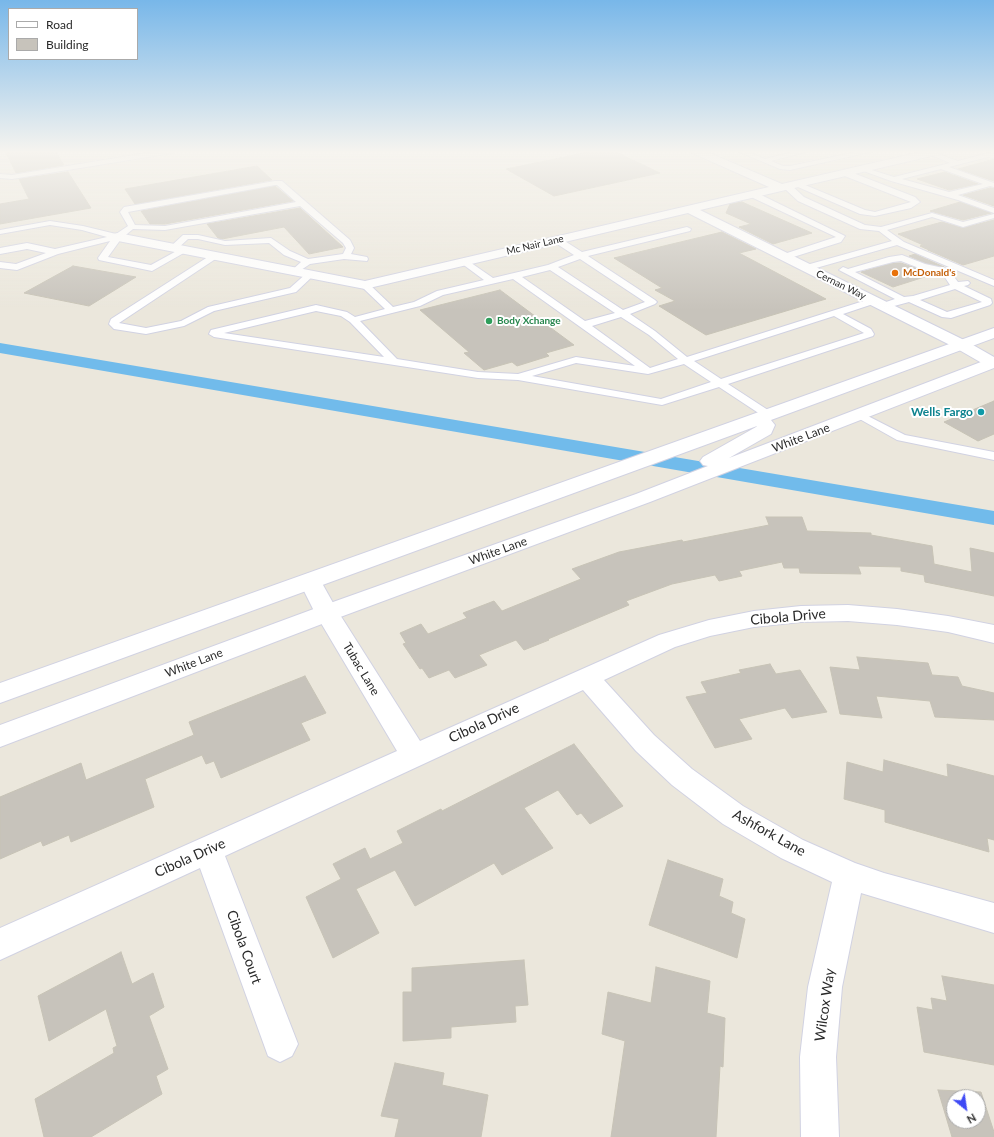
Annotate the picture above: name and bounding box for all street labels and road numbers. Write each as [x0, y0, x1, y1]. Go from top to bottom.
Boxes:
street label: Mc Nair Lane [505, 233, 565, 257]
street label: Cernan Way [814, 268, 868, 302]
street label: White Lane [770, 420, 832, 456]
street label: White Lane [467, 534, 529, 568]
street label: Cibola Drive [750, 605, 826, 629]
street label: Tubac Lane [340, 640, 382, 698]
street label: White Lane [163, 645, 225, 681]
street label: Cibola Drive [446, 699, 522, 747]
street label: Ashfork Lane [730, 806, 808, 860]
street label: Cibola Drive [152, 835, 228, 881]
street label: Cibola Court [223, 908, 265, 986]
street label: Wilcox Way [812, 967, 838, 1043]

